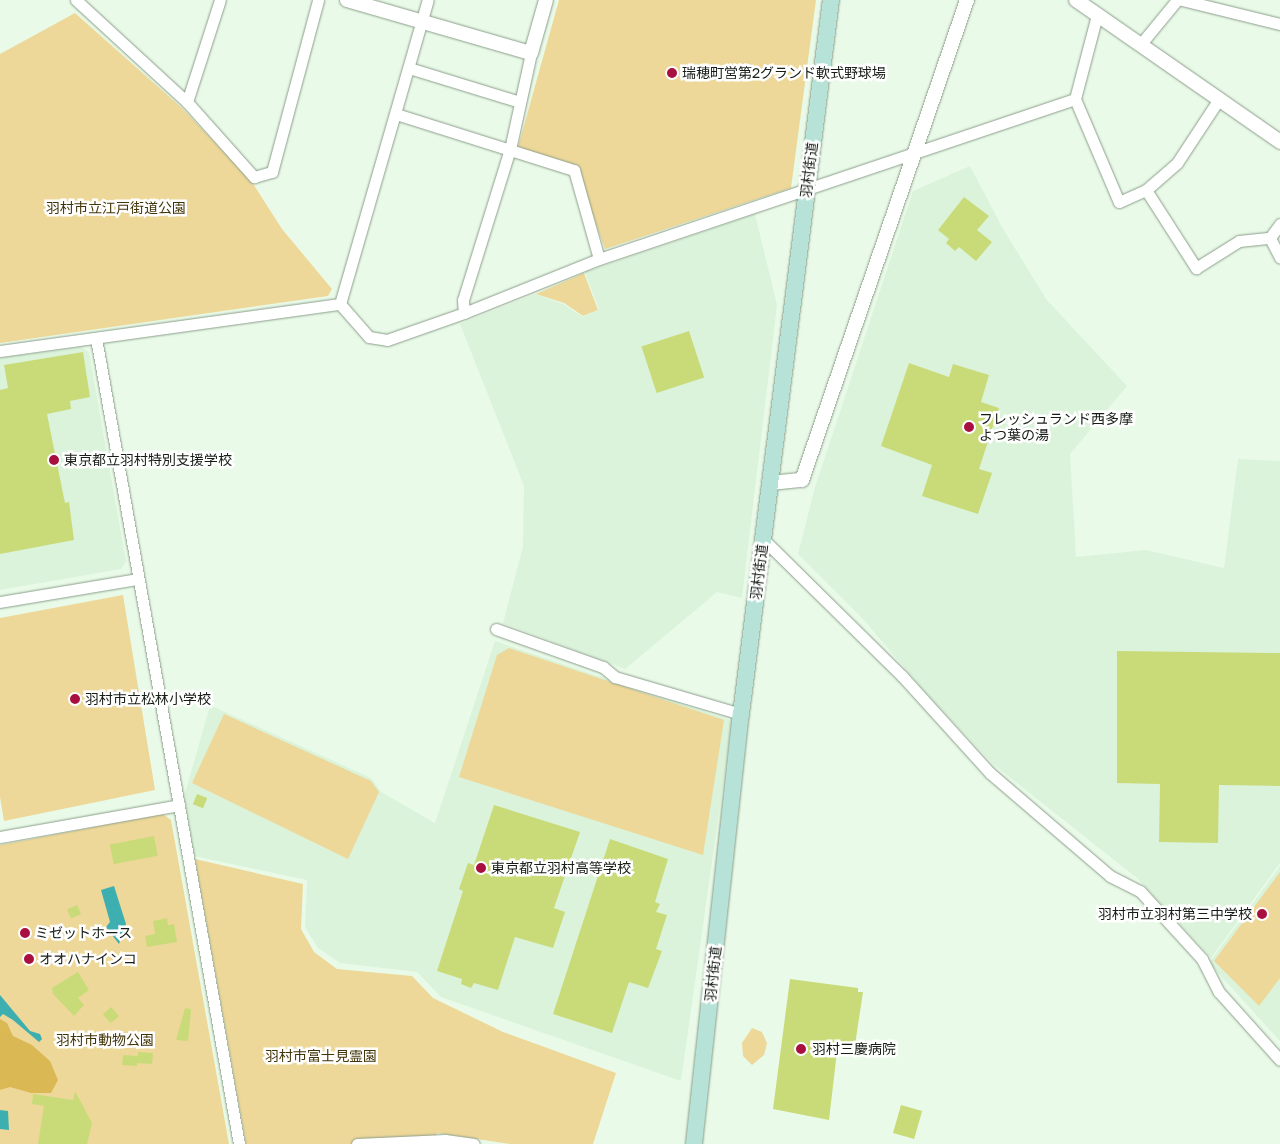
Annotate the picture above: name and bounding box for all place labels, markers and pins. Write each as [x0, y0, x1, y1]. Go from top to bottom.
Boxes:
place label: 瑞穂町営第2グランド軟式野球場 [682, 65, 886, 81]
marker: 瑞穂町営第2グランド軟式野球場 [666, 67, 678, 79]
place label: フレッシュランド西多摩 よつ葉の湯 [979, 411, 1133, 444]
marker: フレッシュランド西多摩 よつ葉の湯 [963, 421, 975, 433]
place label: 東京都立羽村特別支援学校 [64, 452, 232, 468]
marker: 東京都立羽村特別支援学校 [48, 454, 60, 466]
place label: 羽村市立松林小学校 [85, 691, 211, 707]
marker: 羽村市立松林小学校 [69, 693, 81, 705]
place label: 東京都立羽村高等学校 [491, 860, 631, 876]
marker: 東京都立羽村高等学校 [475, 862, 487, 874]
place label: 羽村市立羽村第三中学校 [1098, 906, 1252, 922]
marker: 羽村市立羽村第三中学校 [1256, 908, 1268, 920]
place label: ミゼットホース [35, 925, 133, 941]
marker: ミゼットホース [19, 927, 31, 939]
place label: オオハナインコ [39, 951, 137, 967]
marker: オオハナインコ [23, 953, 35, 965]
place label: 羽村三慶病院 [812, 1041, 896, 1057]
marker: 羽村三慶病院 [794, 1042, 808, 1056]

